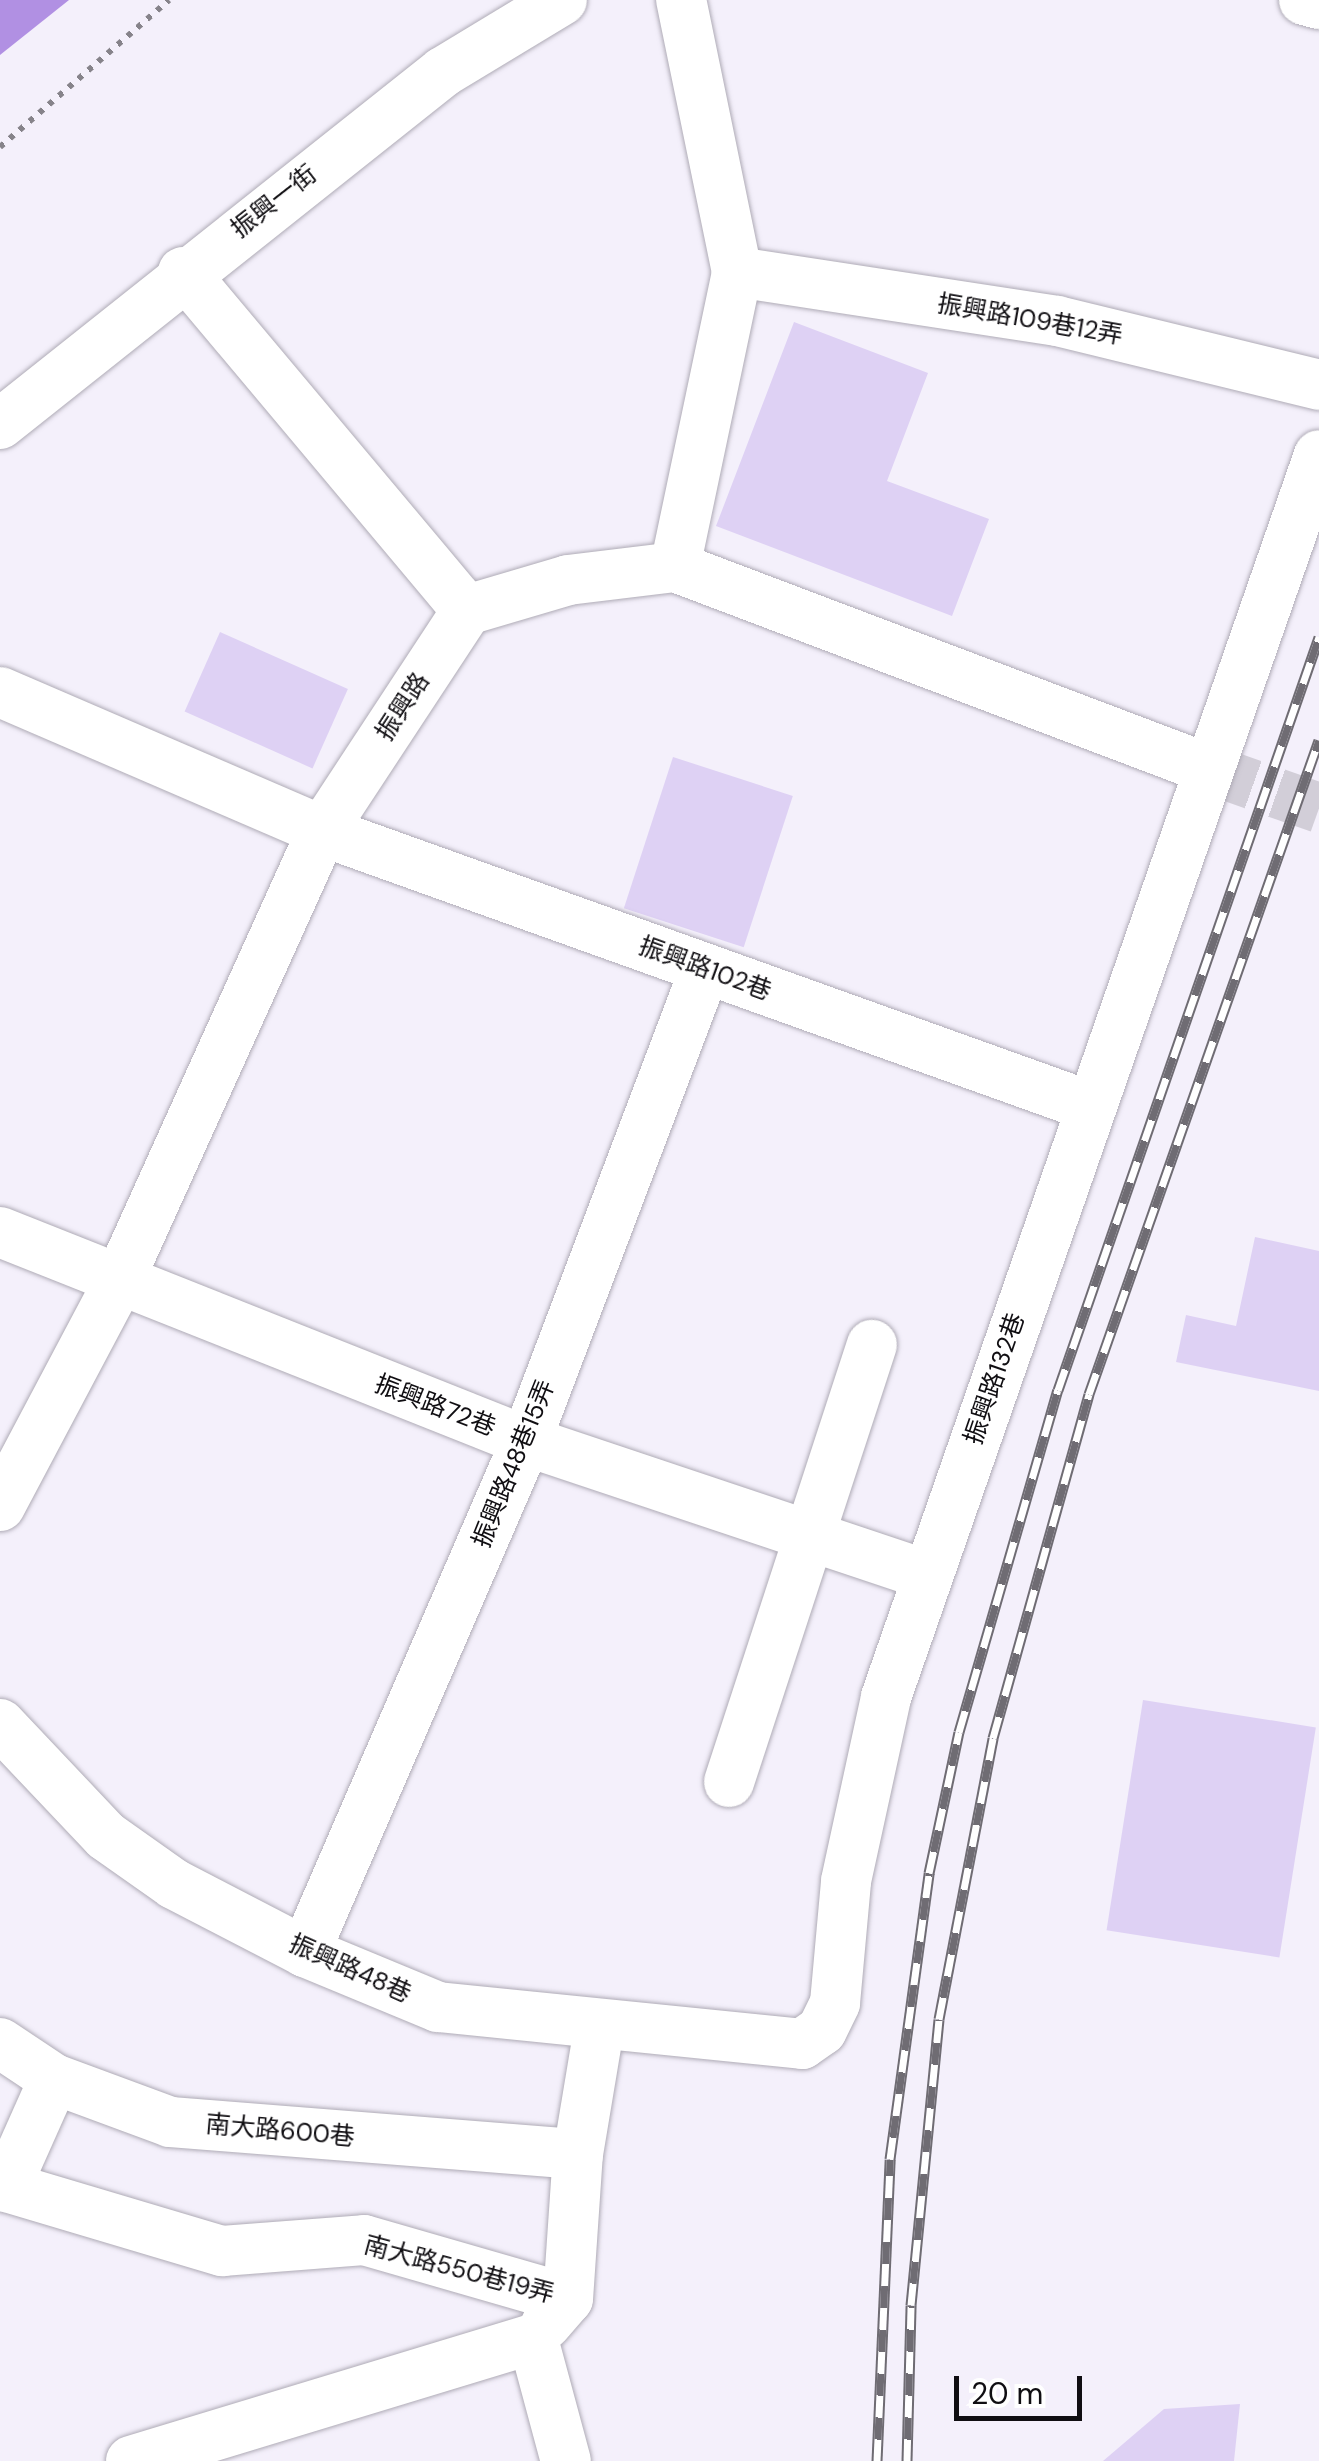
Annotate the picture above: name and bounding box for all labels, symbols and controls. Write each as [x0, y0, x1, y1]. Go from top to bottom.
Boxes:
street label: 振興一街 [225, 159, 323, 245]
street label: 振興路109巷12弄 [935, 289, 1125, 351]
street label: 振興路 [370, 667, 436, 747]
street label: 振興路102巷 [635, 931, 775, 1007]
street label: 振興路132巷 [959, 1309, 1031, 1449]
street label: 振興路72巷 [370, 1369, 500, 1443]
street label: 振興路48巷15弄 [467, 1376, 561, 1552]
street label: 振興路48巷 [284, 1929, 416, 2009]
street label: 南大路600巷 [204, 2110, 356, 2152]
street label: 南大路550巷19弄 [360, 2230, 558, 2310]
scale bar [959, 2356, 1086, 2418]
text: 20 m [971, 2374, 1043, 2413]

